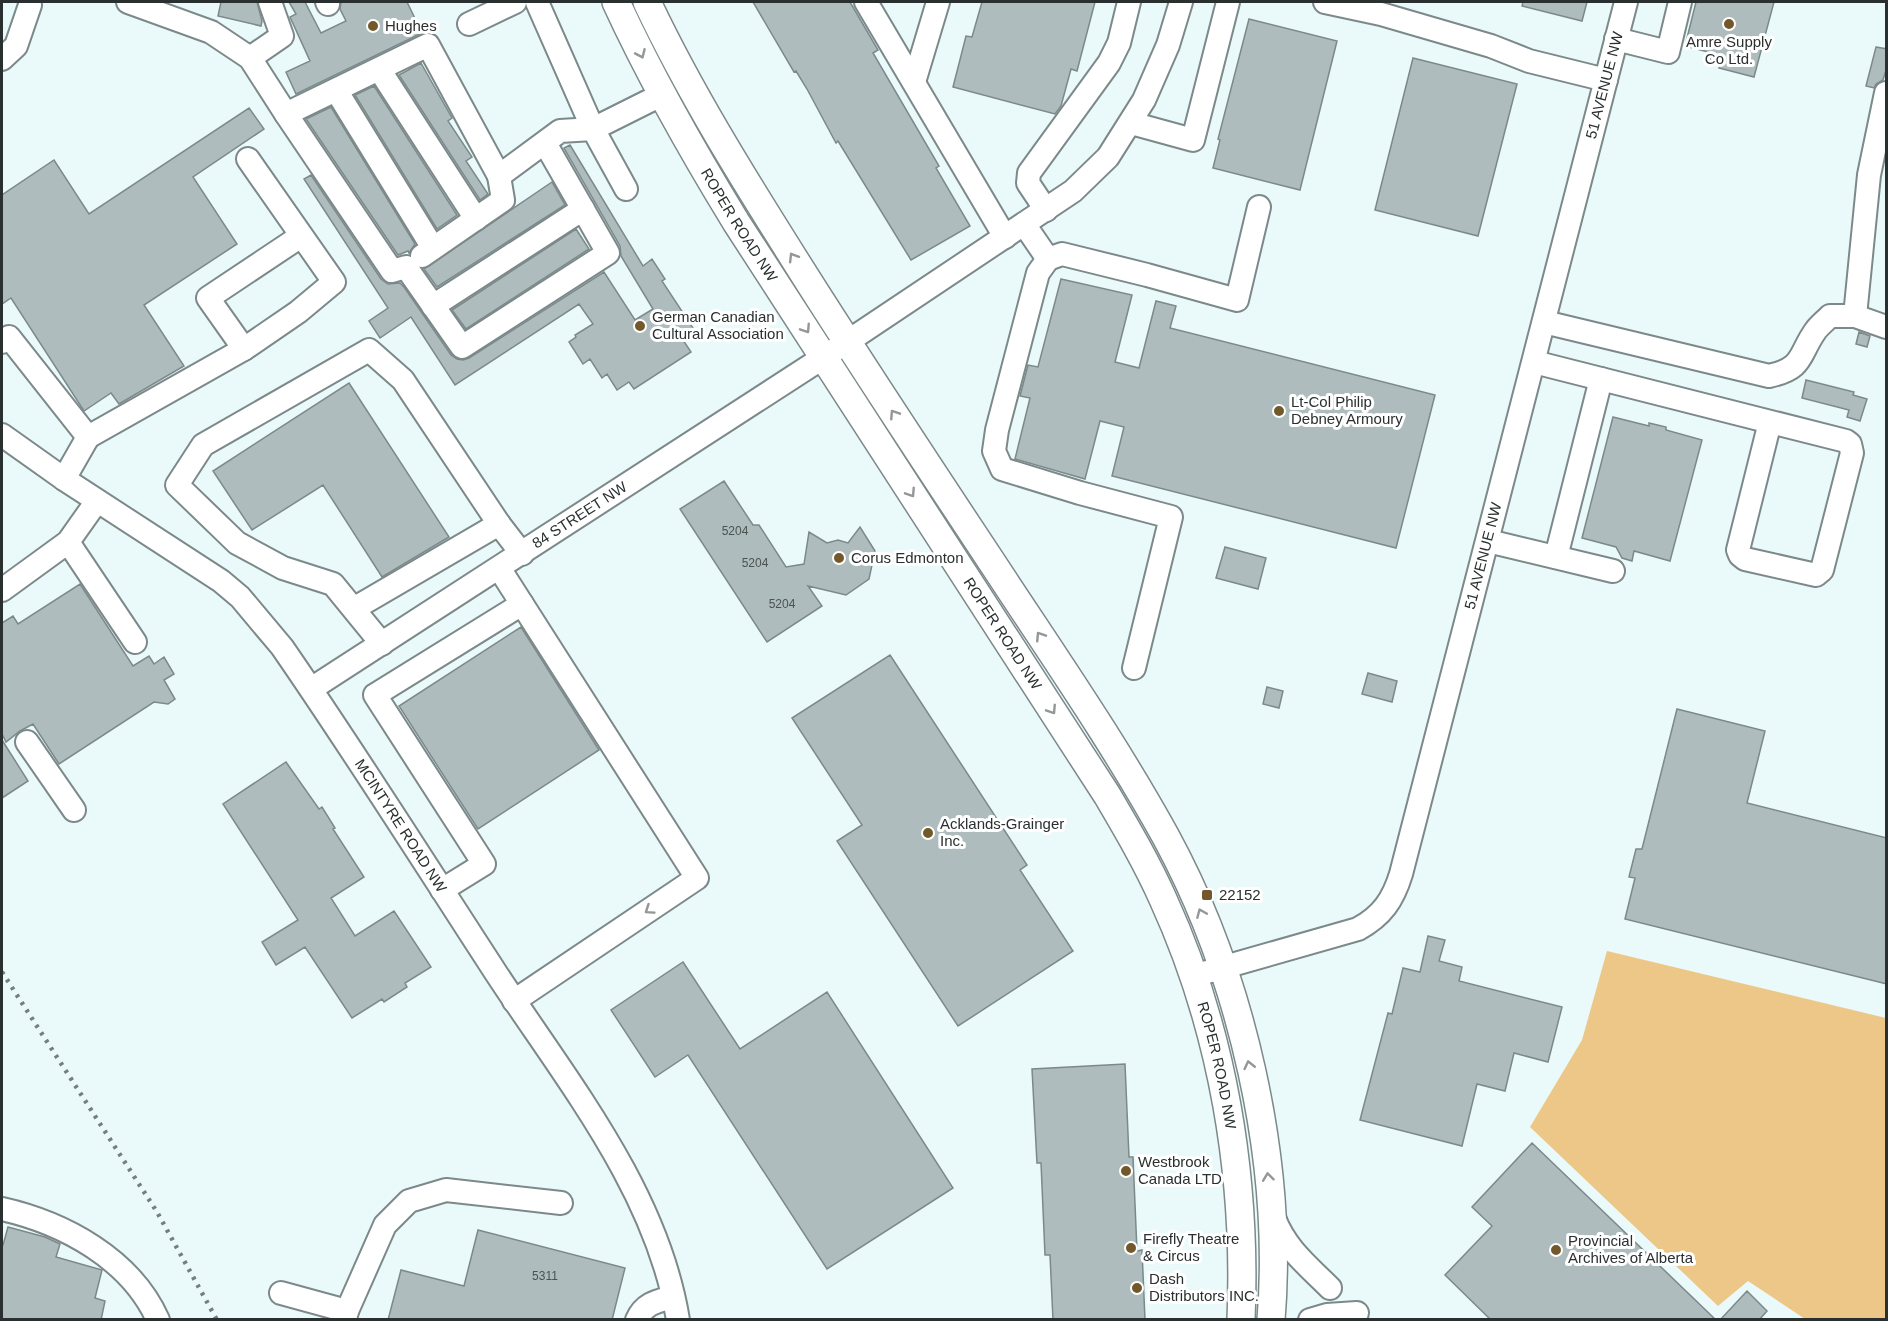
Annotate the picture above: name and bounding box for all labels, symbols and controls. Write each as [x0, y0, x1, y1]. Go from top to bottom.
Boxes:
place label: Hughes [385, 17, 437, 34]
marker: Amre Supply Co Ltd. [1722, 17, 1736, 31]
marker: Hughes [366, 19, 380, 33]
street label: 51 AVENUE NW [1582, 29, 1626, 141]
place label: Amre Supply Co Ltd. [1686, 33, 1772, 67]
one-way arrow [634, 48, 646, 59]
street label: ROPER ROAD NW [698, 165, 782, 285]
one-way arrow [789, 253, 801, 263]
place label: German Canadian Cultural Association [652, 308, 784, 342]
marker: German Canadian Cultural Association [633, 319, 647, 333]
one-way arrow [798, 323, 809, 334]
place label: Lt-Col Philip Debney Armoury [1291, 393, 1403, 427]
marker: Lt-Col Philip Debney Armoury [1272, 404, 1286, 418]
one-way arrow [890, 410, 901, 421]
street label: 84 STREET NW [529, 477, 630, 551]
one-way arrow [904, 487, 915, 498]
street label: 51 AVENUE NW [1461, 500, 1505, 611]
house number: 5204 [722, 524, 749, 538]
place label: Corus Edmonton [851, 549, 964, 566]
marker: Corus Edmonton [832, 551, 846, 565]
house number: 5204 [742, 556, 769, 570]
street label: ROPER ROAD NW [960, 574, 1046, 693]
house number: 5204 [769, 597, 796, 611]
one-way arrow [1036, 632, 1048, 642]
one-way arrow [1044, 704, 1056, 714]
street label: MCINTYRE ROAD NW [352, 756, 451, 896]
place label: Acklands-Grainger Inc. [940, 815, 1064, 849]
marker: Acklands-Grainger Inc. [921, 826, 935, 840]
place label: 22152 [1219, 886, 1261, 903]
marker: 22152 [1200, 888, 1214, 902]
one-way arrow [644, 903, 655, 914]
one-way arrow [1197, 908, 1209, 919]
street label: ROPER ROAD NW [1194, 1000, 1240, 1131]
one-way arrow [1244, 1060, 1257, 1070]
place label: Westbrook Canada LTD [1138, 1153, 1222, 1187]
marker: Westbrook Canada LTD [1119, 1164, 1133, 1178]
one-way arrow [1262, 1173, 1274, 1182]
place label: Firefly Theatre & Circus [1143, 1230, 1239, 1264]
place label: Provincial Archives of Alberta [1568, 1232, 1694, 1266]
marker: Firefly Theatre & Circus [1124, 1241, 1138, 1255]
marker: Provincial Archives of Alberta [1549, 1243, 1563, 1257]
house number: 5311 [532, 1269, 558, 1283]
place label: Dash Distributors INC. [1149, 1270, 1259, 1304]
marker: Dash Distributors INC. [1130, 1281, 1144, 1295]

